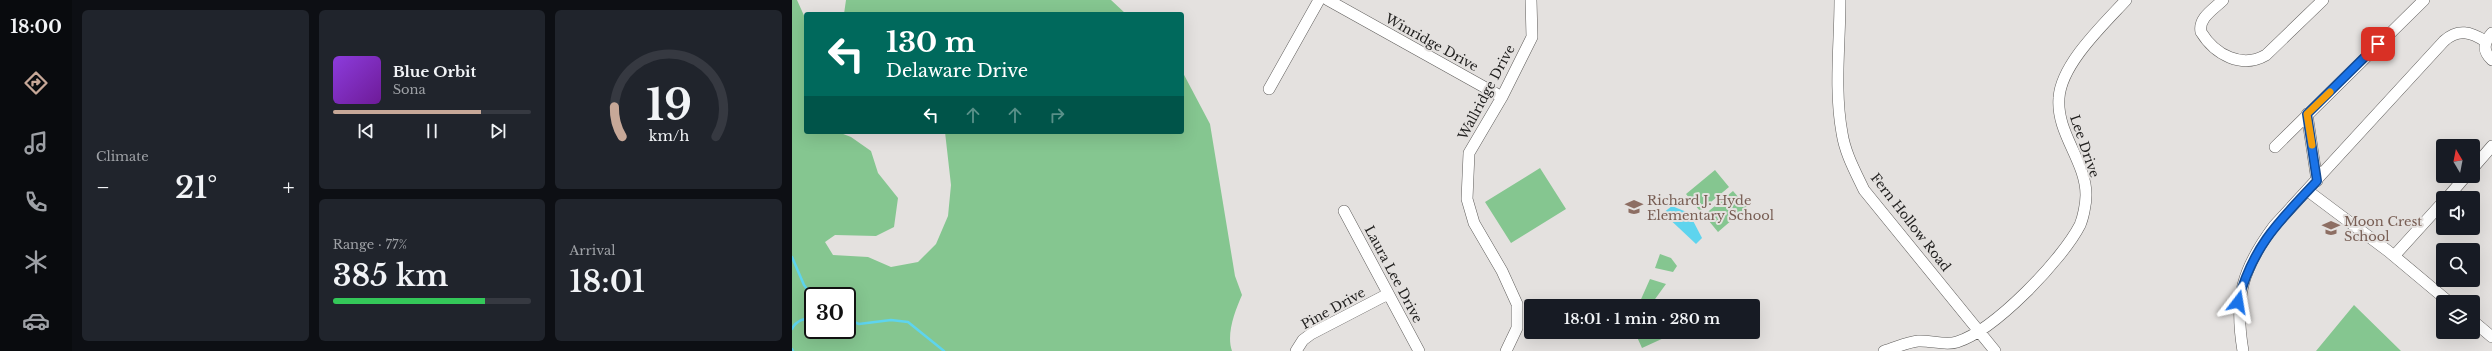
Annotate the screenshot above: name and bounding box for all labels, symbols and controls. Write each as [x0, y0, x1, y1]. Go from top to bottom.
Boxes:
street label: Winridge Drive [1381, 9, 1481, 75]
text: 18:00 [10, 16, 62, 38]
text: 130 m [886, 25, 976, 60]
pin [2361, 27, 2395, 61]
icon: left [820, 28, 872, 80]
icon: arrive [2367, 33, 2389, 55]
street label: Wallridge Drive [1454, 42, 1519, 144]
text: Delaware Drive [886, 60, 1028, 82]
text: Blue Orbit [393, 62, 476, 81]
icon: directions [22, 69, 50, 97]
text: 19 [646, 80, 692, 131]
text: Sona [393, 81, 426, 98]
icon: left [920, 104, 942, 126]
icon: ahead [962, 104, 984, 126]
icon: ahead [1004, 104, 1026, 126]
icon: right [1046, 104, 1068, 126]
street label: Lee Drive [2066, 113, 2103, 180]
icon: previous [355, 120, 377, 142]
icon: pause [421, 120, 443, 142]
icon: next [487, 120, 509, 142]
text: km/h [648, 127, 689, 145]
icon: music [22, 129, 50, 157]
north arrow [2436, 139, 2480, 183]
map controls [2436, 139, 2480, 339]
text: Climate [96, 148, 149, 165]
text: 21° [175, 169, 218, 206]
street label: Fern Hollow Road [1867, 170, 1955, 275]
text: − [96, 174, 110, 201]
text: + [283, 174, 295, 201]
icon: phone [22, 188, 50, 216]
button: sound [2436, 191, 2480, 235]
place label: Richard J. Hyde Elementary School [1647, 192, 1774, 224]
school or university icon: Richard J. Hyde Elementary School [1624, 197, 1644, 217]
place label: Moon Crest School [2344, 213, 2422, 245]
school or university icon: Moon Crest School [2321, 218, 2341, 238]
street label: Laura Lee Drive [1361, 223, 1426, 326]
text: Range · 77% [333, 236, 407, 253]
text: Arrival [569, 242, 615, 259]
button: search [2436, 243, 2480, 287]
icon: climate [22, 248, 50, 276]
text: 385 km [333, 257, 448, 294]
text: 18:01 [569, 263, 645, 300]
position arrow [2217, 281, 2259, 323]
street label: Pine Drive [1298, 284, 1368, 333]
speed limit sign: 30 [804, 287, 856, 339]
button: layers [2436, 295, 2480, 339]
icon: car [22, 307, 50, 335]
text: 18:01 · 1 min · 280 m [1564, 309, 1720, 328]

